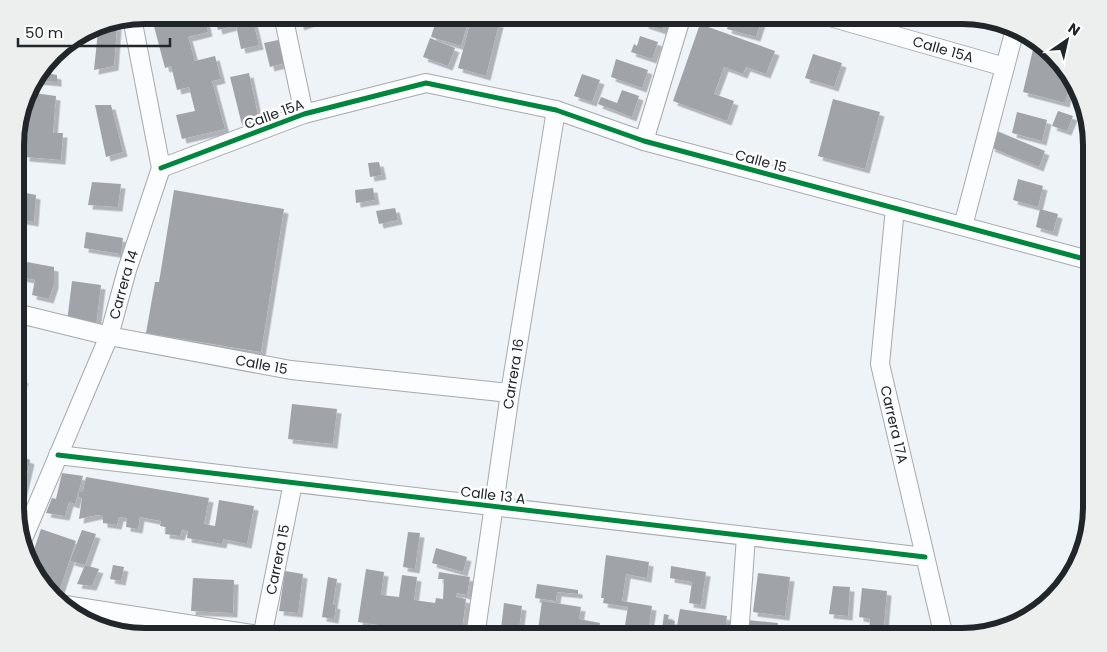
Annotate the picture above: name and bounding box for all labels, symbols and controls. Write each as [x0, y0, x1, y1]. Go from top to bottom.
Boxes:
scale bar [18, 15, 170, 47]
north arrow [1042, 15, 1092, 65]
text: N [1064, 18, 1084, 40]
text: 50 m [25, 22, 63, 43]
street label: Calle 15A [910, 31, 976, 68]
street label: Calle 15A [241, 94, 307, 134]
street label: Calle 15 [733, 145, 789, 177]
street label: Carrera 14 [104, 247, 143, 322]
street label: Carrera 16 [498, 337, 529, 410]
street label: Calle 15 [234, 350, 289, 379]
street label: Carrera 17A [875, 384, 913, 466]
street label: Calle 13 A [459, 481, 527, 509]
street label: Carrera 15 [261, 523, 294, 596]

